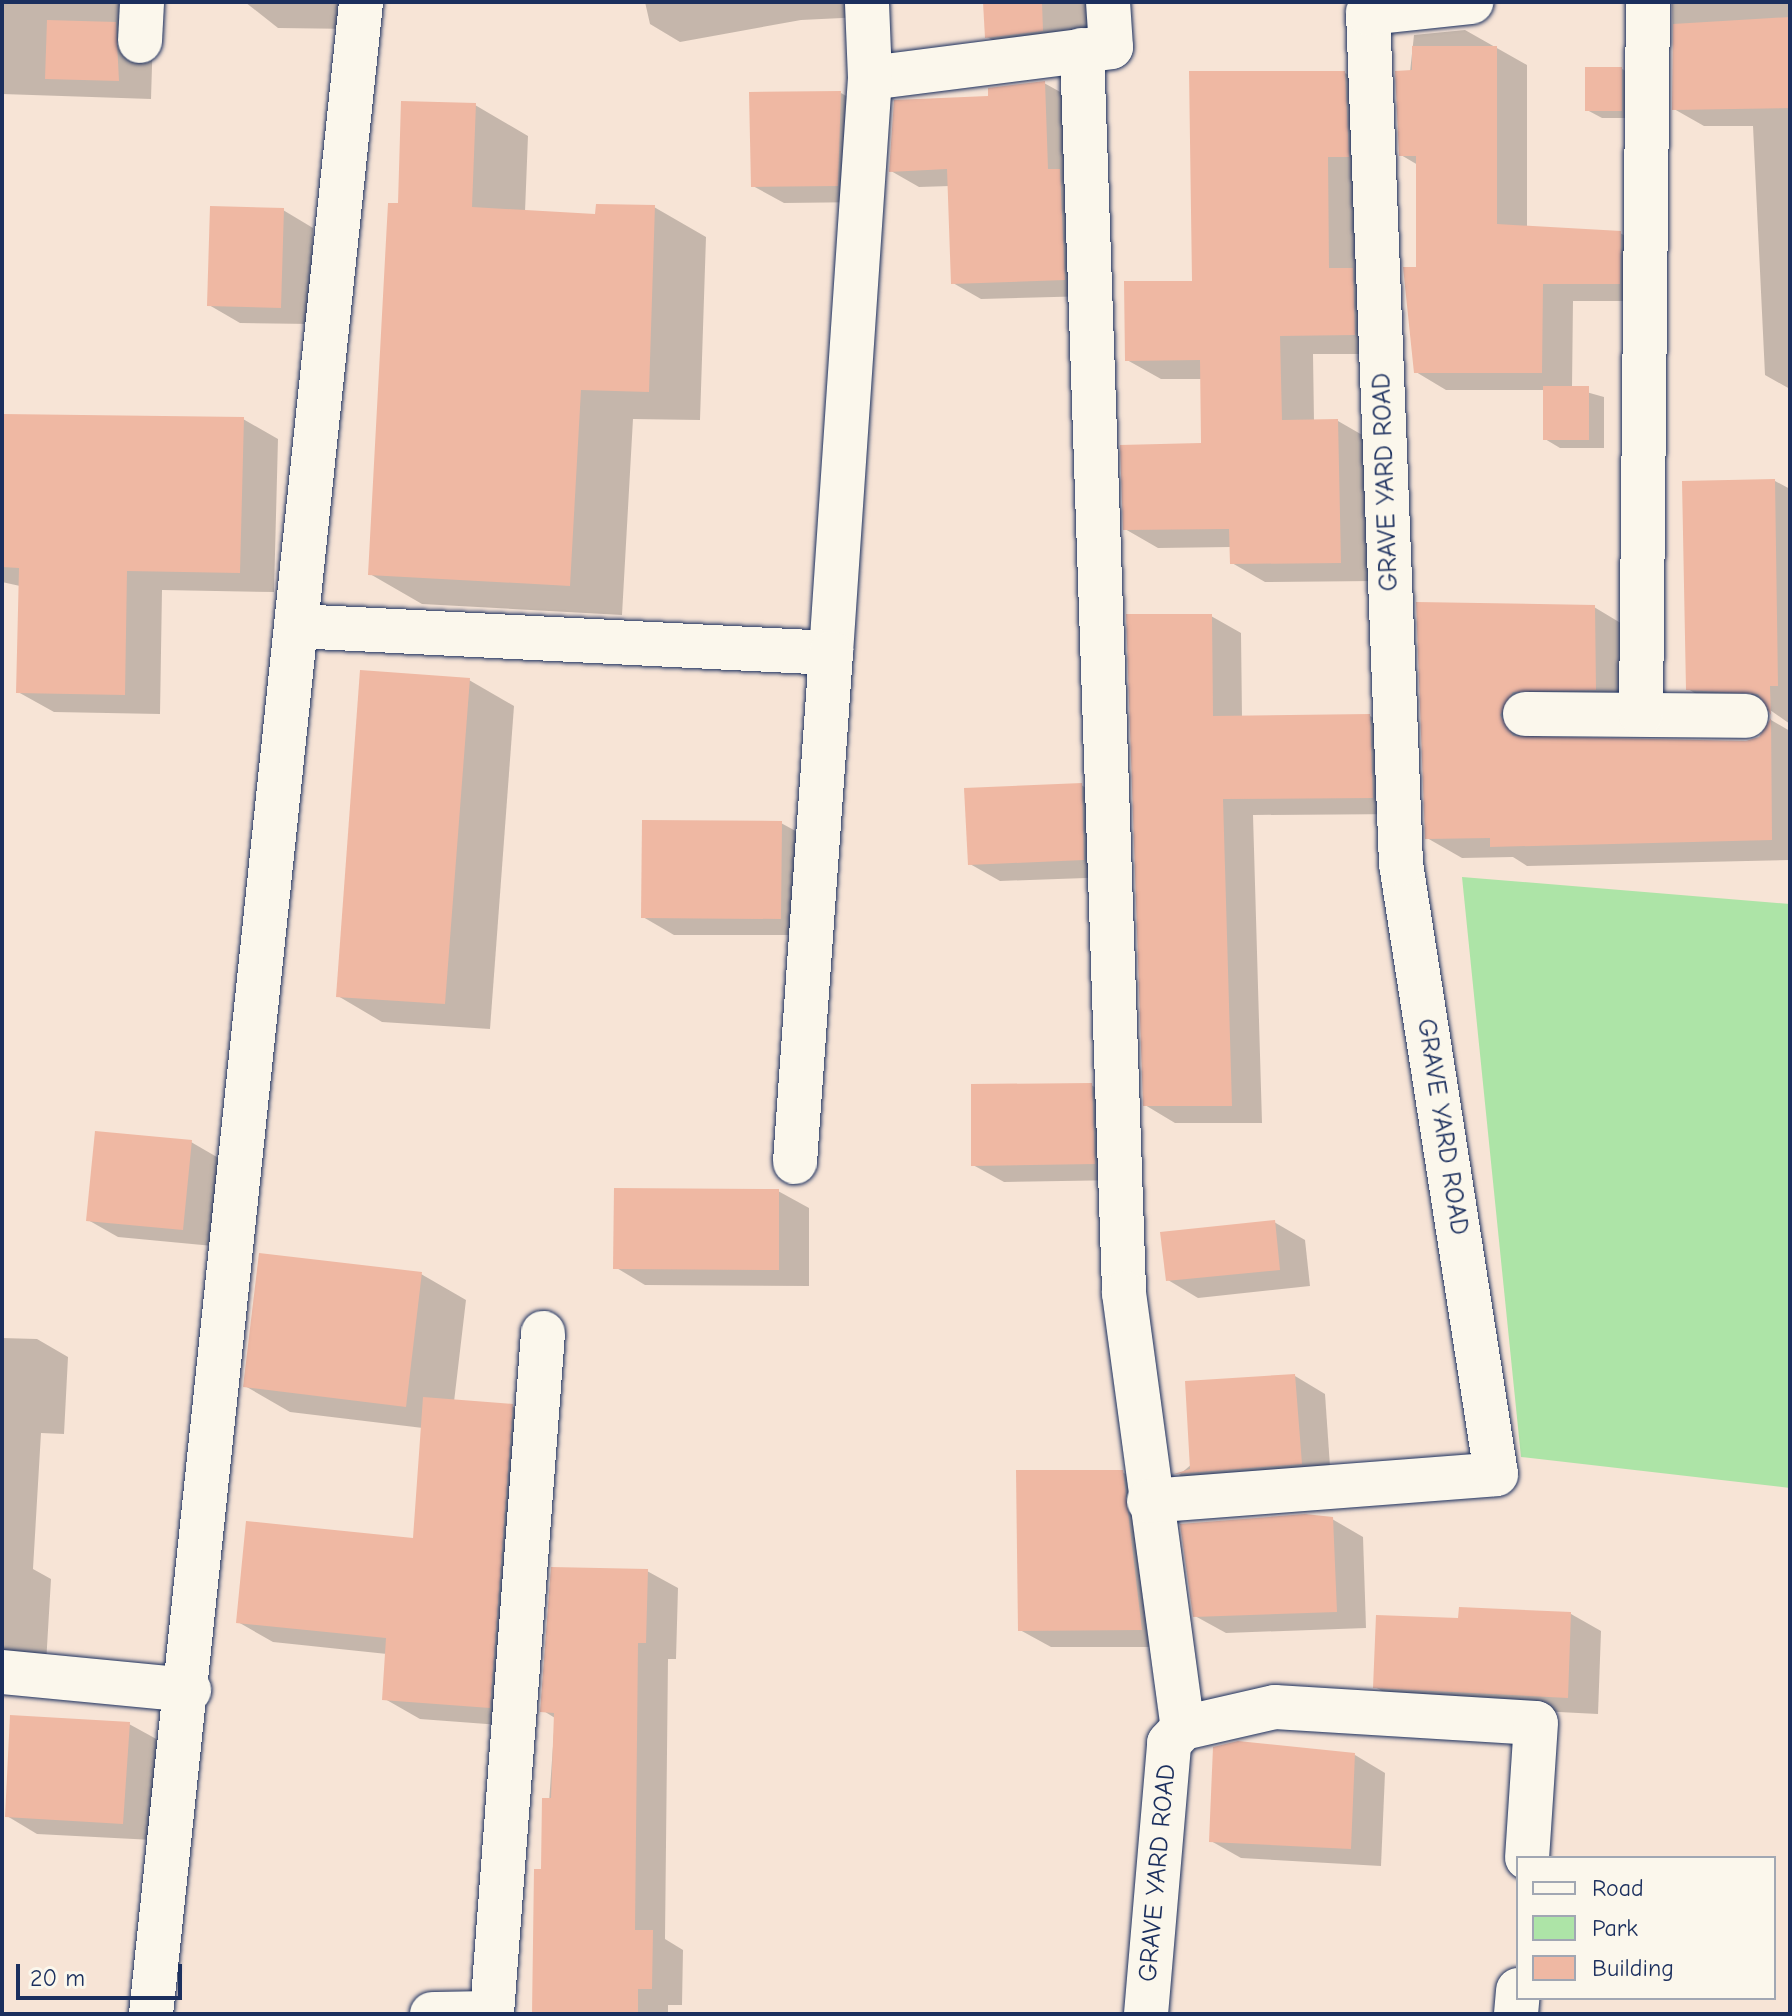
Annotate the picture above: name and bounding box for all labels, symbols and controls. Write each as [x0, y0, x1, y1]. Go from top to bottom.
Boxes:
street label: GRAVE YARD ROAD [1367, 372, 1405, 592]
street label: GRAVE YARD ROAD [1409, 1017, 1475, 1237]
street label: GRAVE YARD ROAD [1133, 1763, 1183, 1983]
legend [1516, 1856, 1776, 2000]
text: Road [1592, 1874, 1644, 1902]
text: Park [1592, 1914, 1638, 1942]
scale bar [20, 1948, 186, 1998]
text: Building [1592, 1954, 1674, 1982]
text: 20 m [30, 1964, 85, 1992]

